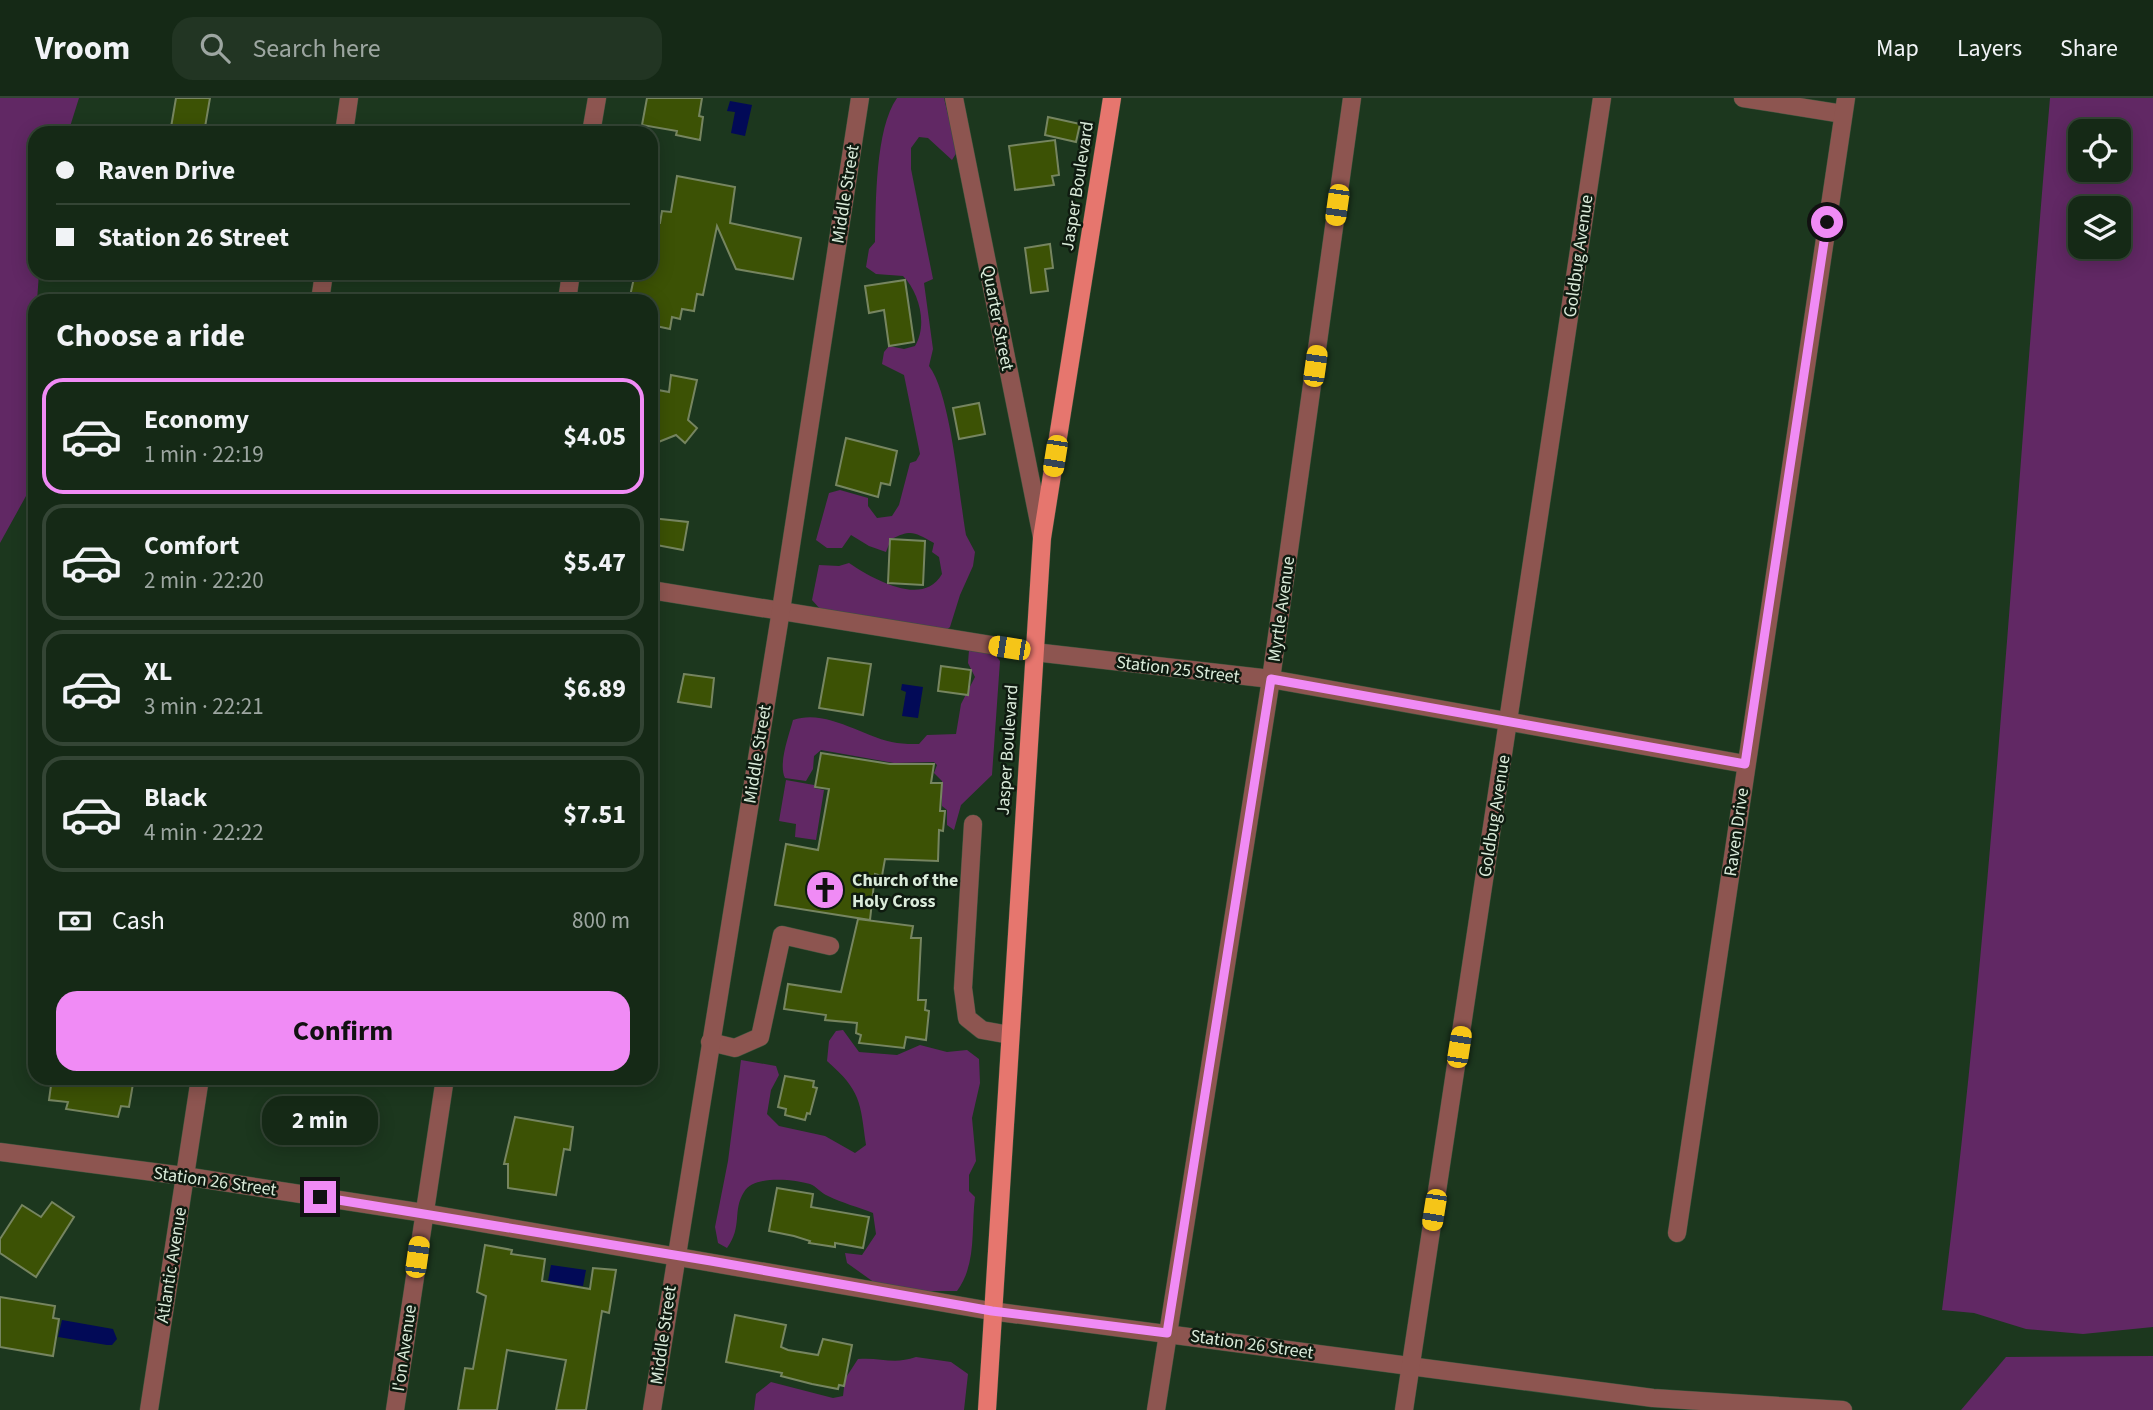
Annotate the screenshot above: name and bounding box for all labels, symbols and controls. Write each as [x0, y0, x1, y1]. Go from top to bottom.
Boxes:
search box [172, 17, 662, 80]
text: Vroom [35, 25, 130, 72]
icon: search [196, 29, 234, 67]
text: Search here [252, 30, 381, 67]
text: Map [1876, 31, 1919, 66]
text: Layers [1957, 31, 2022, 66]
text: Share [2060, 31, 2118, 66]
street label: Jasper Boulevard [1055, 119, 1100, 253]
map controls [2068, 119, 2131, 259]
button: locate [2068, 119, 2131, 182]
street label: Middle Street [825, 143, 866, 245]
text: Raven Drive [98, 152, 235, 189]
car [1324, 183, 1351, 227]
street label: Goldbug Avenue [1558, 193, 1599, 319]
button: layers [2068, 196, 2131, 259]
route start [1811, 206, 1843, 238]
text: Station 26 Street [98, 219, 289, 256]
street label: Quarter Street [975, 263, 1020, 373]
text: Choose a ride [56, 313, 245, 359]
car [1302, 344, 1329, 388]
text: Economy [144, 401, 249, 438]
icon: car [60, 405, 123, 468]
text: $4.05 [563, 418, 626, 455]
car [1042, 434, 1069, 478]
text: 1 min · 22:19 [144, 438, 264, 471]
text: Comfort [144, 527, 239, 564]
icon: car [60, 531, 123, 594]
text: $5.47 [563, 544, 626, 581]
street label: Myrtle Avenue [1262, 555, 1301, 664]
text: 2 min · 22:20 [144, 564, 264, 597]
car [987, 634, 1032, 662]
street label: Station 25 Street [1115, 650, 1241, 689]
text: XL [144, 653, 172, 690]
icon: car [60, 657, 123, 720]
text: $6.89 [563, 670, 626, 707]
street label: Jasper Boulevard [990, 684, 1025, 816]
text: 3 min · 22:21 [144, 690, 264, 723]
street label: Middle Street [737, 703, 778, 805]
street label: Goldbug Avenue [1473, 753, 1516, 879]
text: Black [144, 779, 207, 816]
icon: car [60, 783, 123, 846]
street label: Raven Drive [1718, 786, 1755, 878]
text: $7.51 [563, 796, 626, 833]
text: 4 min · 22:22 [144, 816, 264, 849]
place label: Church of the Holy Cross [852, 868, 958, 914]
church icon: Church of the Holy Cross [804, 869, 846, 911]
icon: cash [56, 902, 94, 940]
text: Cash [112, 902, 165, 939]
text: 800 m [572, 904, 630, 937]
button: Confirm [56, 991, 630, 1071]
car [1446, 1025, 1473, 1069]
callout: 2 min [262, 1096, 378, 1144]
text: 2 min [292, 1104, 348, 1137]
street label: Station 26 Street [152, 1160, 278, 1203]
route end [304, 1181, 336, 1213]
car [1421, 1188, 1448, 1232]
street label: Atlantic Avenue [150, 1205, 193, 1325]
car [404, 1235, 431, 1279]
street label: Middle Street [644, 1284, 683, 1386]
street label: I'on Avenue [386, 1303, 423, 1393]
street label: Station 26 Street [1189, 1323, 1315, 1366]

